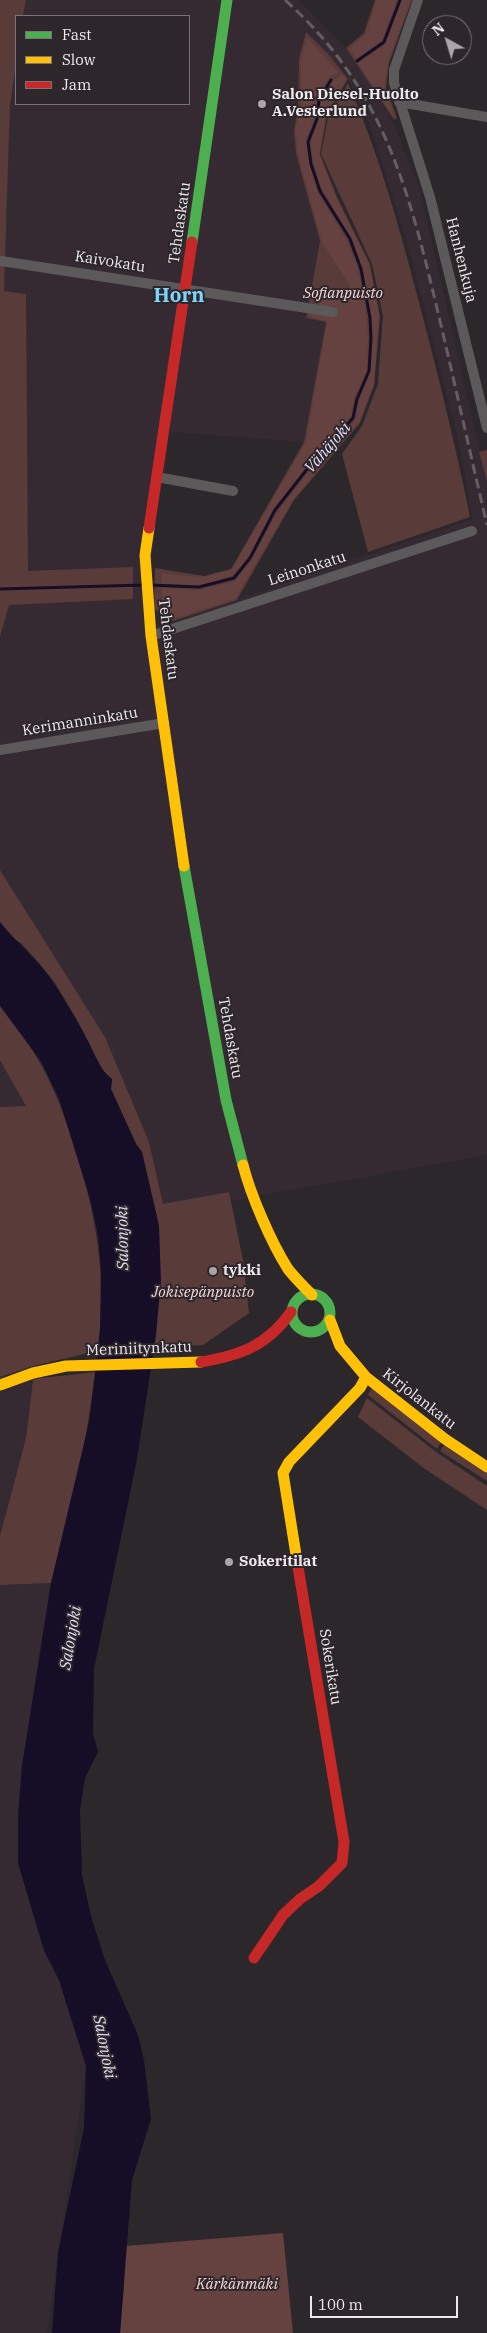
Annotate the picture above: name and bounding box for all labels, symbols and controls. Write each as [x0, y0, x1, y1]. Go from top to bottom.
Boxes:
legend [15, 15, 190, 105]
north arrow [422, 15, 472, 65]
text: N [428, 19, 448, 40]
text: Fast [62, 25, 92, 44]
text: Slow [62, 50, 95, 69]
text: Jam [62, 75, 91, 94]
place label: Salon Diesel-Huolto A.Vesterlund [272, 86, 419, 121]
marker: Salon Diesel-Huolto A.Vesterlund [256, 98, 268, 110]
street label: Tehdaskatu [165, 181, 195, 265]
street label: Hanhenkuja [442, 216, 480, 304]
street label: Kaivokatu [74, 248, 146, 276]
district label: Horn [154, 284, 204, 308]
park label: Sofianpuisto [303, 285, 383, 303]
water label: Vähäjoki [301, 419, 355, 477]
street label: Leinonkatu [266, 548, 348, 590]
street label: Tehdaskatu [154, 597, 182, 681]
street label: Kerimanninkatu [21, 704, 139, 740]
street label: Tehdaskatu [214, 996, 246, 1080]
water label: Salonjoki [113, 1206, 133, 1270]
place label: tykki [223, 1262, 261, 1280]
marker: tykki [207, 1265, 219, 1277]
park label: Jokisepänpuisto [152, 1284, 254, 1302]
street label: Meriniitynkatu [86, 1338, 192, 1360]
street label: Kirjolankatu [379, 1365, 459, 1433]
place label: Sokeritilat [239, 1553, 317, 1571]
marker: Sokeritilat [223, 1556, 235, 1568]
water label: Salonjoki [56, 1605, 86, 1671]
street label: Sokerikatu [315, 1628, 345, 1706]
water label: Salonjoki [88, 2013, 120, 2081]
park label: Kärkänmäki [196, 2276, 278, 2294]
scale bar [312, 2286, 460, 2318]
text: 100 m [318, 2295, 363, 2314]

